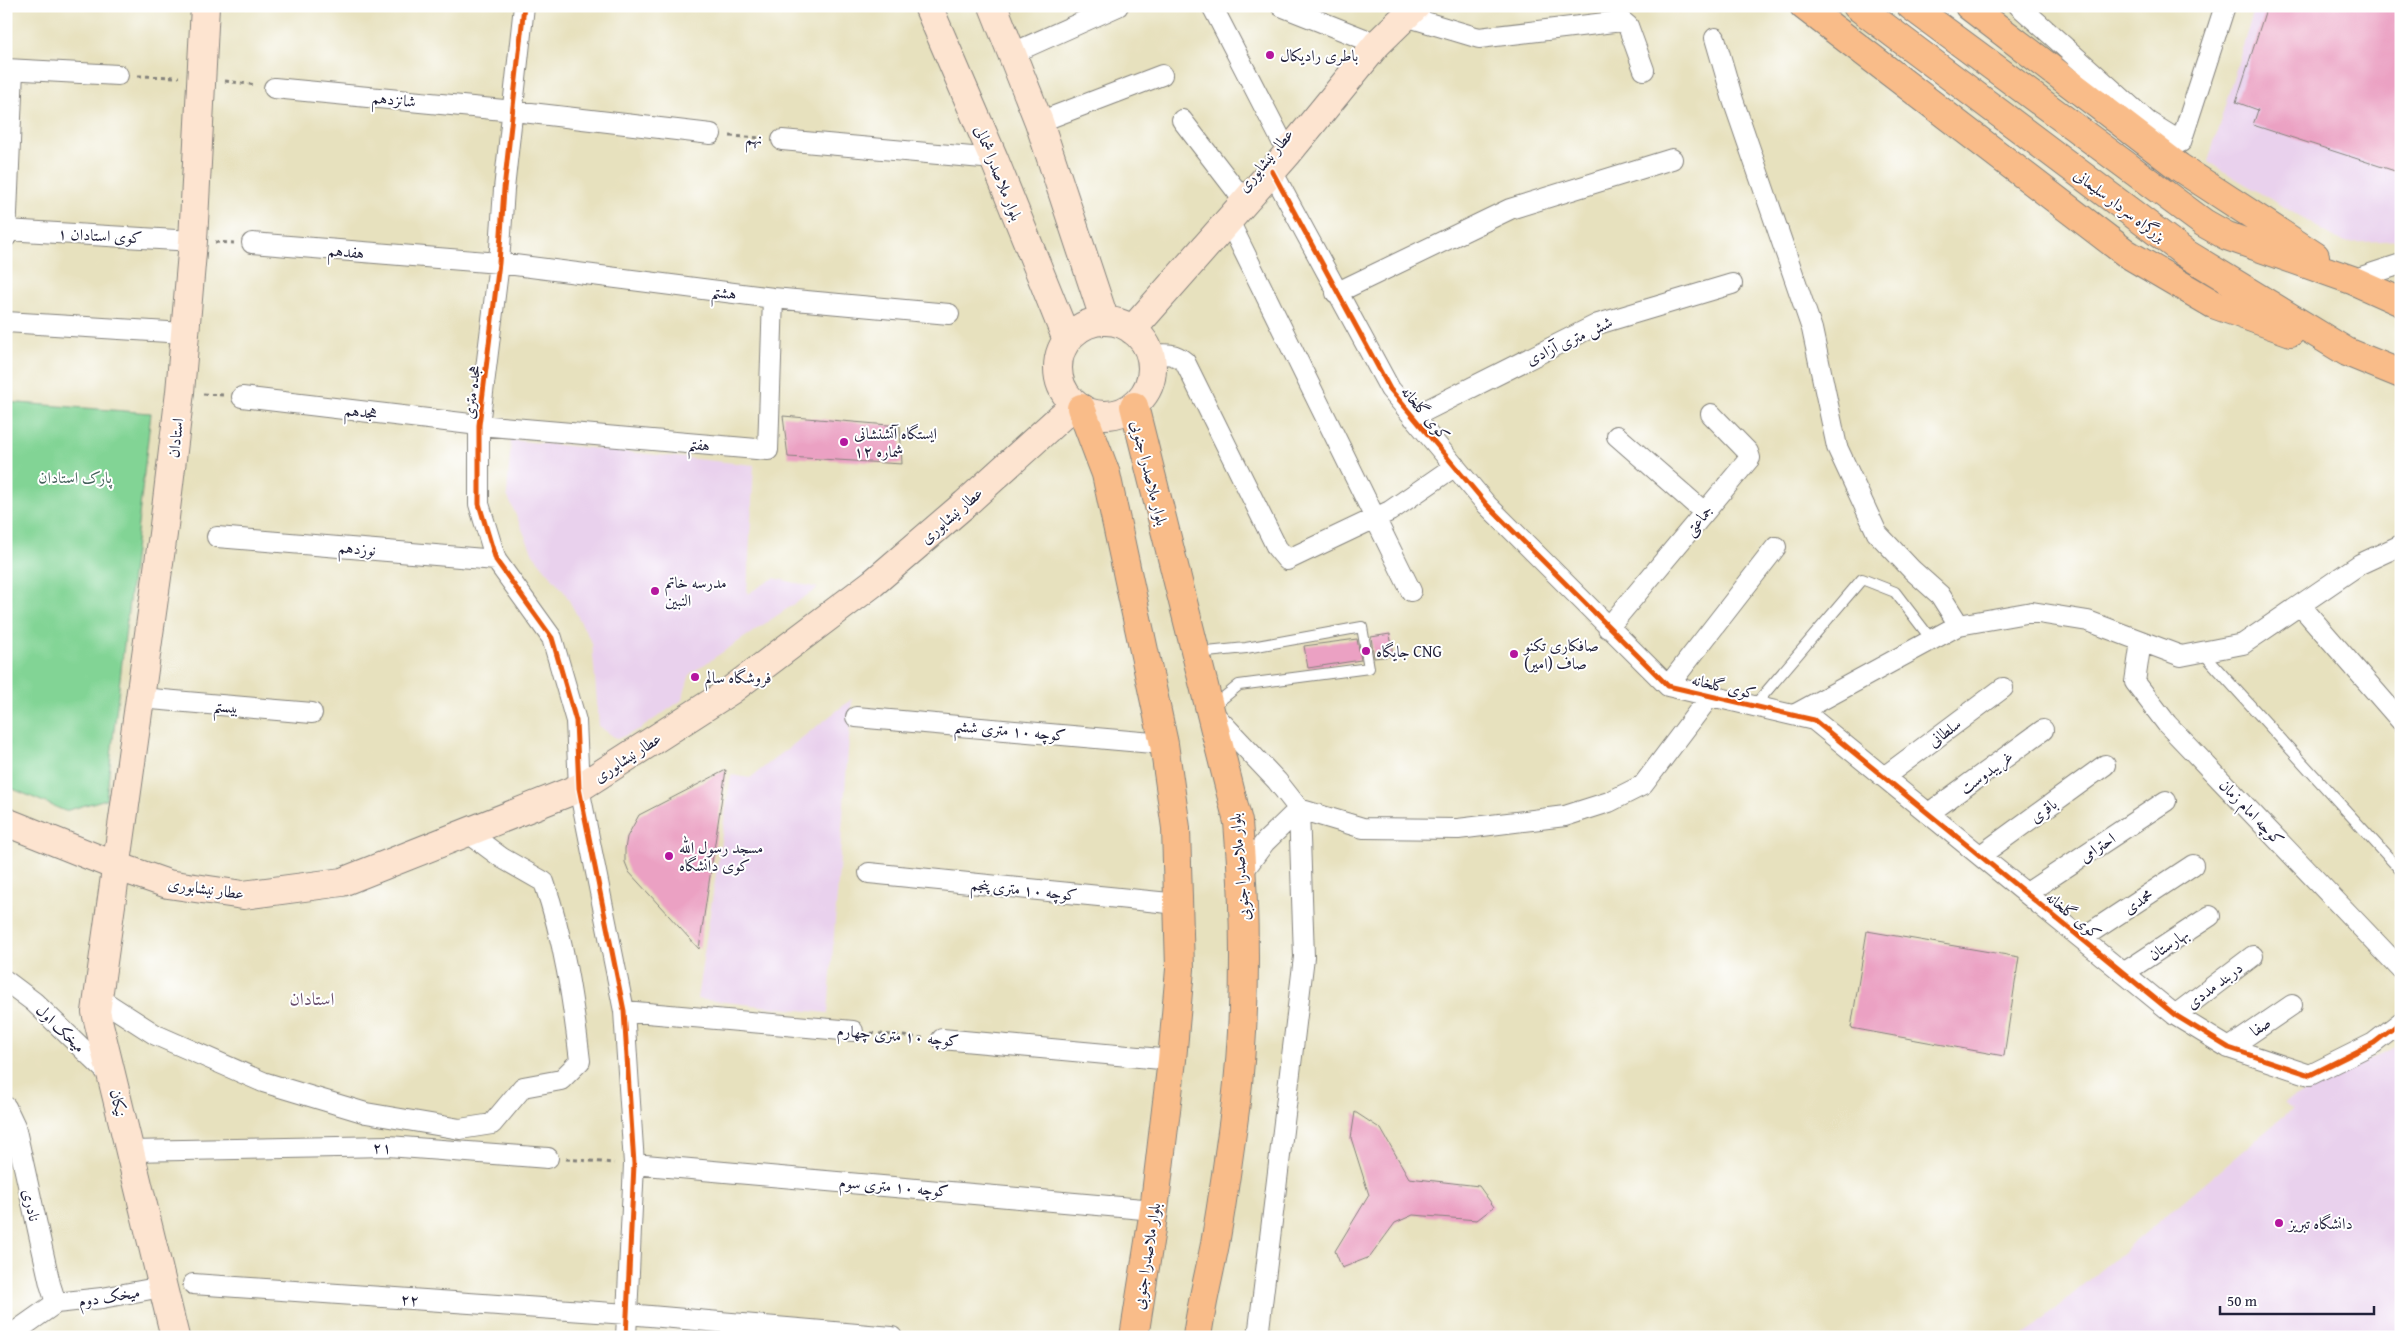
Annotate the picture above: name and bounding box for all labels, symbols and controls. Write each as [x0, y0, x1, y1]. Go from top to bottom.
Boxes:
place label: باطری رادیکال [1280, 43, 1358, 67]
marker: باطری رادیکال [1264, 49, 1276, 61]
street label: شانزدهم [370, 85, 417, 117]
street label: بلوار ملاصدرا شمالی [969, 122, 1029, 224]
street label: عطار نیشابوری [1231, 123, 1299, 197]
street label: نهم [744, 125, 763, 155]
street label: بزرگراه سردار سلیمانی [2069, 162, 2171, 248]
street label: کوی استادان ۱ [57, 221, 143, 249]
street label: هفدهم [326, 237, 365, 269]
street label: هشتم [709, 279, 738, 310]
street label: شش متری آزادی [1522, 309, 1616, 371]
street label: هجده متری [456, 363, 486, 421]
street label: کوی گلخانه [1396, 380, 1456, 446]
street label: هجدهم [342, 397, 379, 429]
street label: استادان [161, 417, 189, 459]
street label: بلوار ملاصدرا جنوبی [1125, 418, 1175, 528]
place label: ایستگاه آتشنشانی شماره ۱۲ [854, 421, 937, 463]
street label: هفتم [686, 431, 711, 462]
marker: ایستگاه آتشنشانی شماره ۱۲ [838, 436, 850, 448]
park label: پارک استادان [38, 465, 113, 489]
street label: عطار نیشابوری [914, 481, 988, 549]
street label: جماعتی [1678, 499, 1718, 541]
street label: نوزدهم [337, 534, 377, 566]
place label: مدرسه خاتم النبین [665, 570, 727, 612]
marker: مدرسه خاتم النبین [649, 585, 661, 597]
place label: صافکاری تکنو صاف (امیر) [1522, 633, 1599, 675]
place label: جایگاه CNG [1376, 639, 1442, 663]
marker: جایگاه CNG [1360, 645, 1372, 657]
marker: صافکاری تکنو صاف (امیر) [1508, 648, 1520, 660]
place label: فروشگاه سالم [705, 665, 771, 692]
street label: کوی گلخانه [1689, 667, 1759, 705]
marker: فروشگاه سالم [689, 671, 701, 683]
street label: بیستم [212, 693, 240, 724]
street label: سلطانی [1922, 711, 1966, 753]
street label: کوچه ۱۰ متری ششم [952, 713, 1067, 752]
street label: عطار نیشابوری [588, 726, 666, 788]
street label: غریبدوست [1954, 744, 2018, 800]
street label: کوچه امام زمان [2212, 773, 2290, 853]
street label: باقری [2024, 792, 2062, 828]
street label: بلوار ملاصدرا جنوبی [1222, 812, 1256, 922]
street label: احترامی [2074, 826, 2120, 868]
place label: مسجد رسول الله کوی دانشگاه [679, 835, 763, 877]
marker: مسجد رسول الله کوی دانشگاه [663, 850, 675, 862]
street label: عطار نیشابوری [166, 871, 246, 905]
street label: کوچه ۱۰ متری پنجم [969, 871, 1079, 911]
street label: محمدی [2118, 882, 2158, 920]
street label: کوی گلخانه [2041, 885, 2107, 945]
street label: بهارستان [2143, 922, 2193, 966]
street label: دربند مددی [2181, 956, 2247, 1014]
district label: استادان [290, 985, 335, 1012]
street label: میخک اول [31, 998, 91, 1058]
street label: صفا [2245, 1010, 2275, 1042]
street label: کوچه ۱۰ متری چهارم [836, 1018, 960, 1055]
street label: نیکان [104, 1087, 134, 1119]
street label: ۲۱ [372, 1135, 392, 1159]
street label: کوچه ۱۰ متری سوم [838, 1169, 950, 1206]
street label: نادری [17, 1187, 47, 1223]
street label: بلوار ملاصدرا جنوبی [1126, 1201, 1166, 1311]
place label: دانشگاه تبریز [2287, 1211, 2353, 1235]
marker: دانشگاه تبریز [2273, 1217, 2285, 1229]
street label: میخک دوم [76, 1279, 142, 1316]
scale bar [2220, 1283, 2373, 1315]
street label: ۲۲ [400, 1286, 420, 1312]
text: 50 m [2227, 1290, 2258, 1311]

